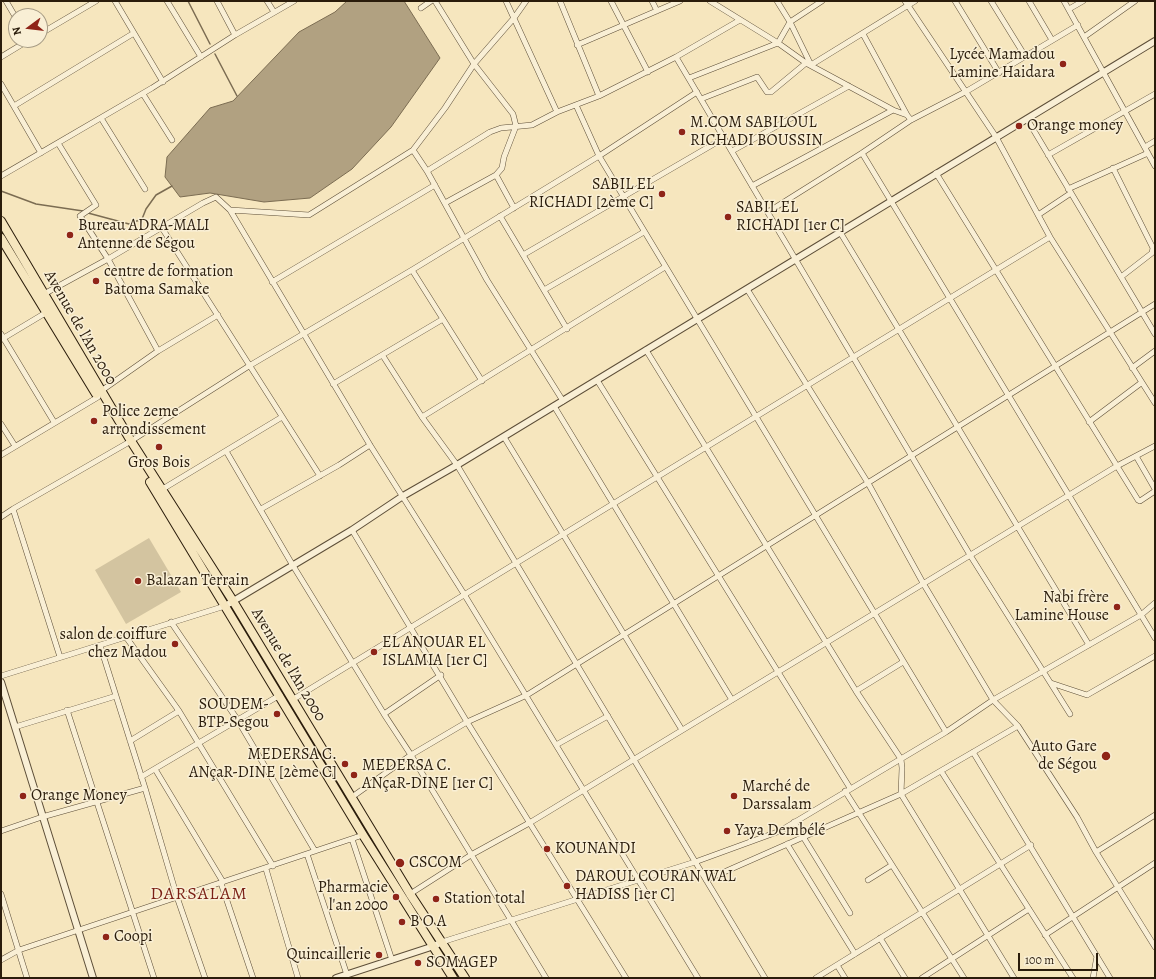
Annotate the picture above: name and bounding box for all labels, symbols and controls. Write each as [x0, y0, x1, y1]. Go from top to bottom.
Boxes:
north arrow [8, 8, 48, 48]
text: N [9, 25, 25, 37]
place label: Lycée Mamadou Lamine Haidara [949, 45, 1055, 83]
marker: Lycée Mamadou Lamine Haidara [1058, 59, 1068, 69]
place label: M.COM SABILOUL RICHADI BOUSSIN [690, 113, 823, 151]
place label: Orange money [1027, 116, 1123, 136]
marker: Orange money [1014, 121, 1024, 131]
marker: M.COM SABILOUL RICHADI BOUSSIN [677, 127, 687, 137]
place label: SABIL EL RICHADI [2ème C] [529, 175, 654, 213]
marker: SABIL EL RICHADI [2ème C] [657, 189, 667, 199]
place label: SABIL EL RICHADI [1er C] [736, 198, 845, 236]
marker: SABIL EL RICHADI [1er C] [723, 212, 733, 222]
place label: Bureau ADRA-MALI Antenne de Ségou [78, 216, 210, 254]
marker: Bureau ADRA-MALI Antenne de Ségou [65, 230, 75, 240]
place label: centre de formation Batoma Samake [104, 262, 233, 300]
street label: Avenue de l'An 2000 [39, 267, 121, 389]
marker: centre de formation Batoma Samake [91, 276, 101, 286]
place label: Police 2eme arrondissement [102, 402, 206, 440]
marker: Police 2eme arrondissement [89, 416, 99, 426]
marker: Gros Bois [154, 442, 164, 452]
place label: Gros Bois [128, 453, 190, 473]
place label: Balazan Terrain [146, 571, 249, 591]
marker: Balazan Terrain [133, 576, 143, 586]
place label: Nabi frère Lamine House [1015, 588, 1109, 626]
marker: Nabi frère Lamine House [1112, 602, 1122, 612]
street label: Avenue de l'An 2000 [247, 605, 329, 725]
place label: salon de coiffure chez Madou [59, 625, 167, 663]
place label: EL ANOUAR EL ISLAMIA [1er C] [382, 633, 488, 671]
marker: salon de coiffure chez Madou [170, 639, 180, 649]
marker: EL ANOUAR EL ISLAMIA [1er C] [369, 647, 379, 657]
place label: SOUDEM- BTP-Segou [197, 695, 269, 733]
marker: SOUDEM- BTP-Segou [272, 709, 282, 719]
place label: Auto Gare de Ségou [1032, 737, 1097, 775]
place label: MEDERSA C. ANçaR-DINE [2ème C] [189, 745, 337, 783]
marker: Auto Gare de Ségou [1100, 750, 1112, 762]
place label: MEDERSA C. ANçaR-DINE [1er C] [362, 756, 494, 794]
marker: MEDERSA C. ANçaR-DINE [2ème C] [340, 759, 350, 769]
marker: MEDERSA C. ANçaR-DINE [1er C] [349, 770, 359, 780]
place label: Marché de Darssalam [742, 777, 812, 815]
place label: Orange Money [31, 786, 127, 806]
marker: Orange Money [18, 791, 28, 801]
marker: Marché de Darssalam [729, 791, 739, 801]
place label: Yaya Dembélé [735, 821, 825, 841]
marker: Yaya Dembélé [722, 826, 732, 836]
place label: KOUNANDI [555, 839, 636, 859]
marker: KOUNANDI [542, 844, 552, 854]
place label: CSCOM [409, 853, 462, 873]
marker: CSCOM [394, 857, 406, 869]
place label: DAROUL COURAN WAL HADISS [1er C] [575, 867, 736, 905]
place label: Pharmacie l'an 2000 [318, 878, 388, 916]
marker: DAROUL COURAN WAL HADISS [1er C] [562, 881, 572, 891]
district label: DARSALAM [150, 884, 248, 906]
place label: Station total [444, 889, 525, 909]
marker: Pharmacie l'an 2000 [391, 892, 401, 902]
marker: Station total [431, 894, 441, 904]
place label: B O A [410, 912, 446, 932]
marker: B O A [397, 917, 407, 927]
place label: Coopi [114, 927, 153, 947]
marker: Coopi [101, 932, 111, 942]
place label: Quincaillerie [287, 945, 371, 965]
scale bar [1020, 945, 1100, 971]
marker: Quincaillerie [374, 950, 384, 960]
text: 100 m [1025, 952, 1054, 968]
place label: SOMAGEP [426, 953, 497, 973]
marker: SOMAGEP [413, 958, 423, 968]

